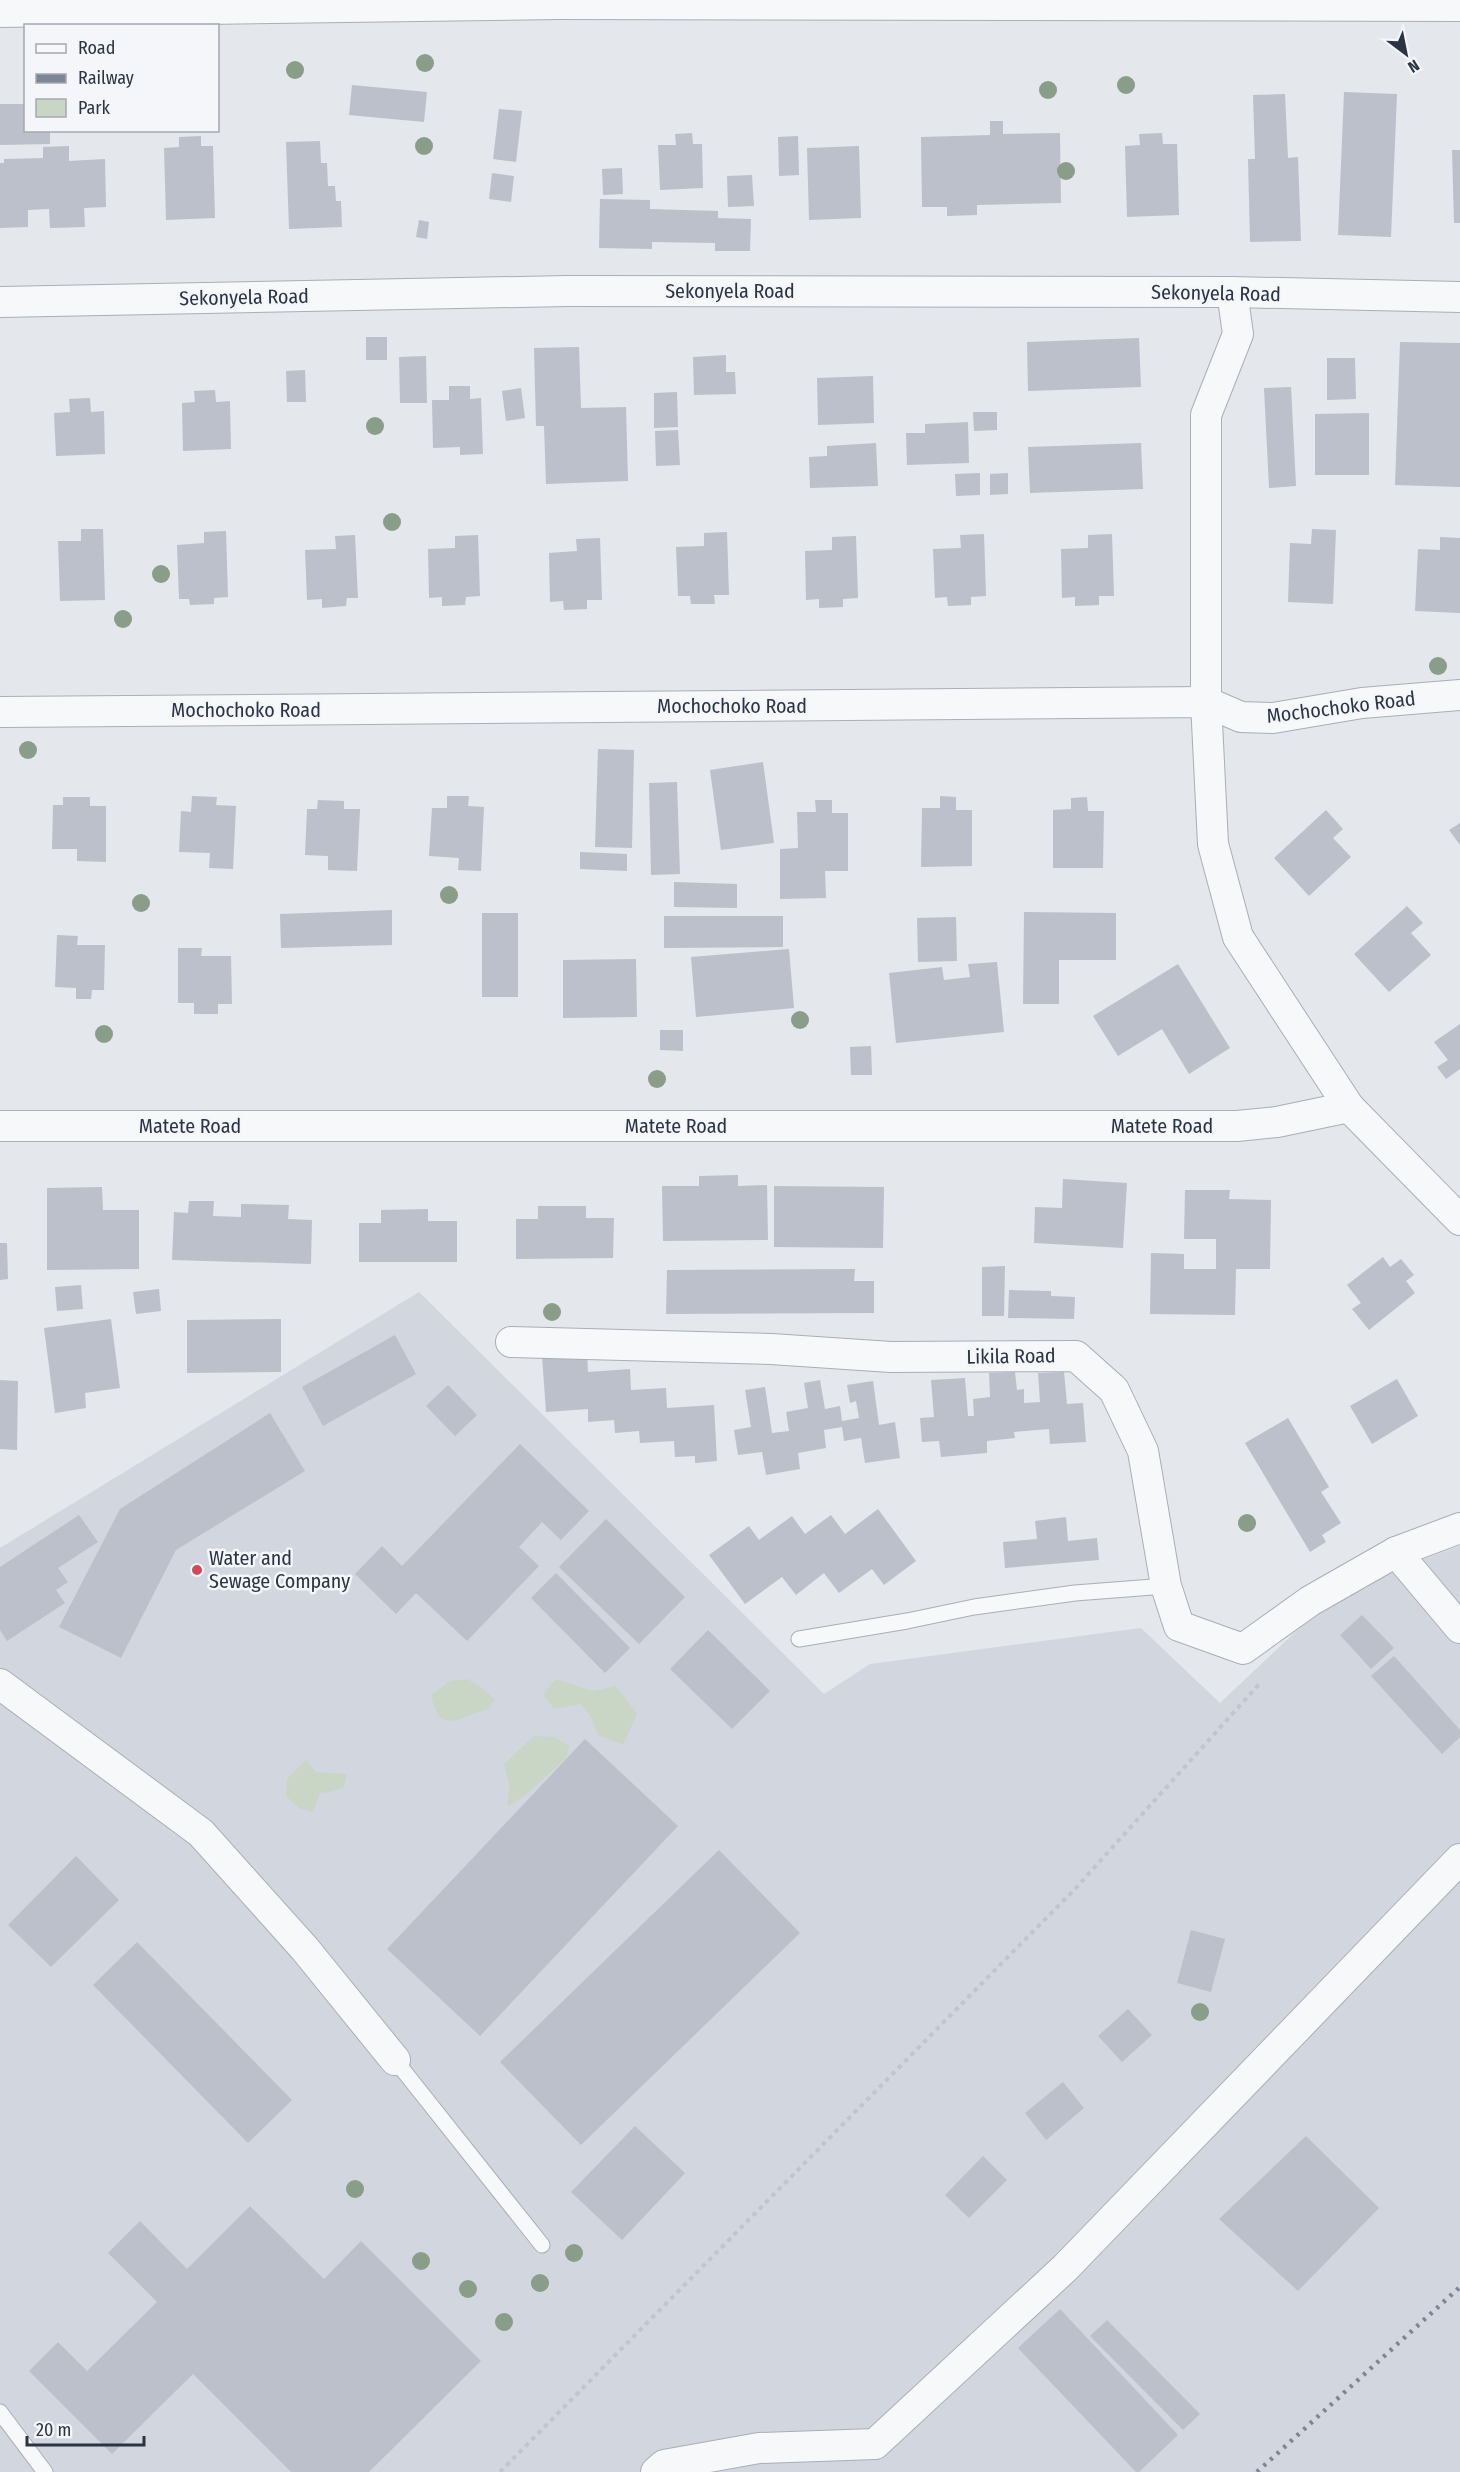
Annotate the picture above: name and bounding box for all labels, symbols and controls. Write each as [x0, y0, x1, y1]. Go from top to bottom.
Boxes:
legend [24, 24, 219, 132]
north arrow [1376, 24, 1436, 84]
text: Road [78, 37, 115, 59]
text: N [1405, 56, 1423, 77]
text: Railway [78, 67, 134, 89]
text: Park [78, 97, 111, 119]
street label: Sekonyela Road [665, 279, 795, 303]
street label: Sekonyela Road [1151, 280, 1281, 306]
street label: Sekonyela Road [179, 284, 309, 310]
street label: Mochochoko Road [1265, 686, 1417, 728]
street label: Mochochoko Road [657, 694, 807, 718]
street label: Mochochoko Road [171, 698, 321, 722]
street label: Matete Road [139, 1114, 241, 1138]
street label: Matete Road [625, 1114, 727, 1138]
street label: Matete Road [1111, 1114, 1213, 1138]
street label: Likila Road [966, 1343, 1056, 1369]
place label: Water and Sewage Company [209, 1546, 350, 1593]
marker: Water and Sewage Company [190, 1563, 204, 1577]
scale bar [27, 2409, 144, 2447]
text: 20 m [36, 2419, 71, 2441]

